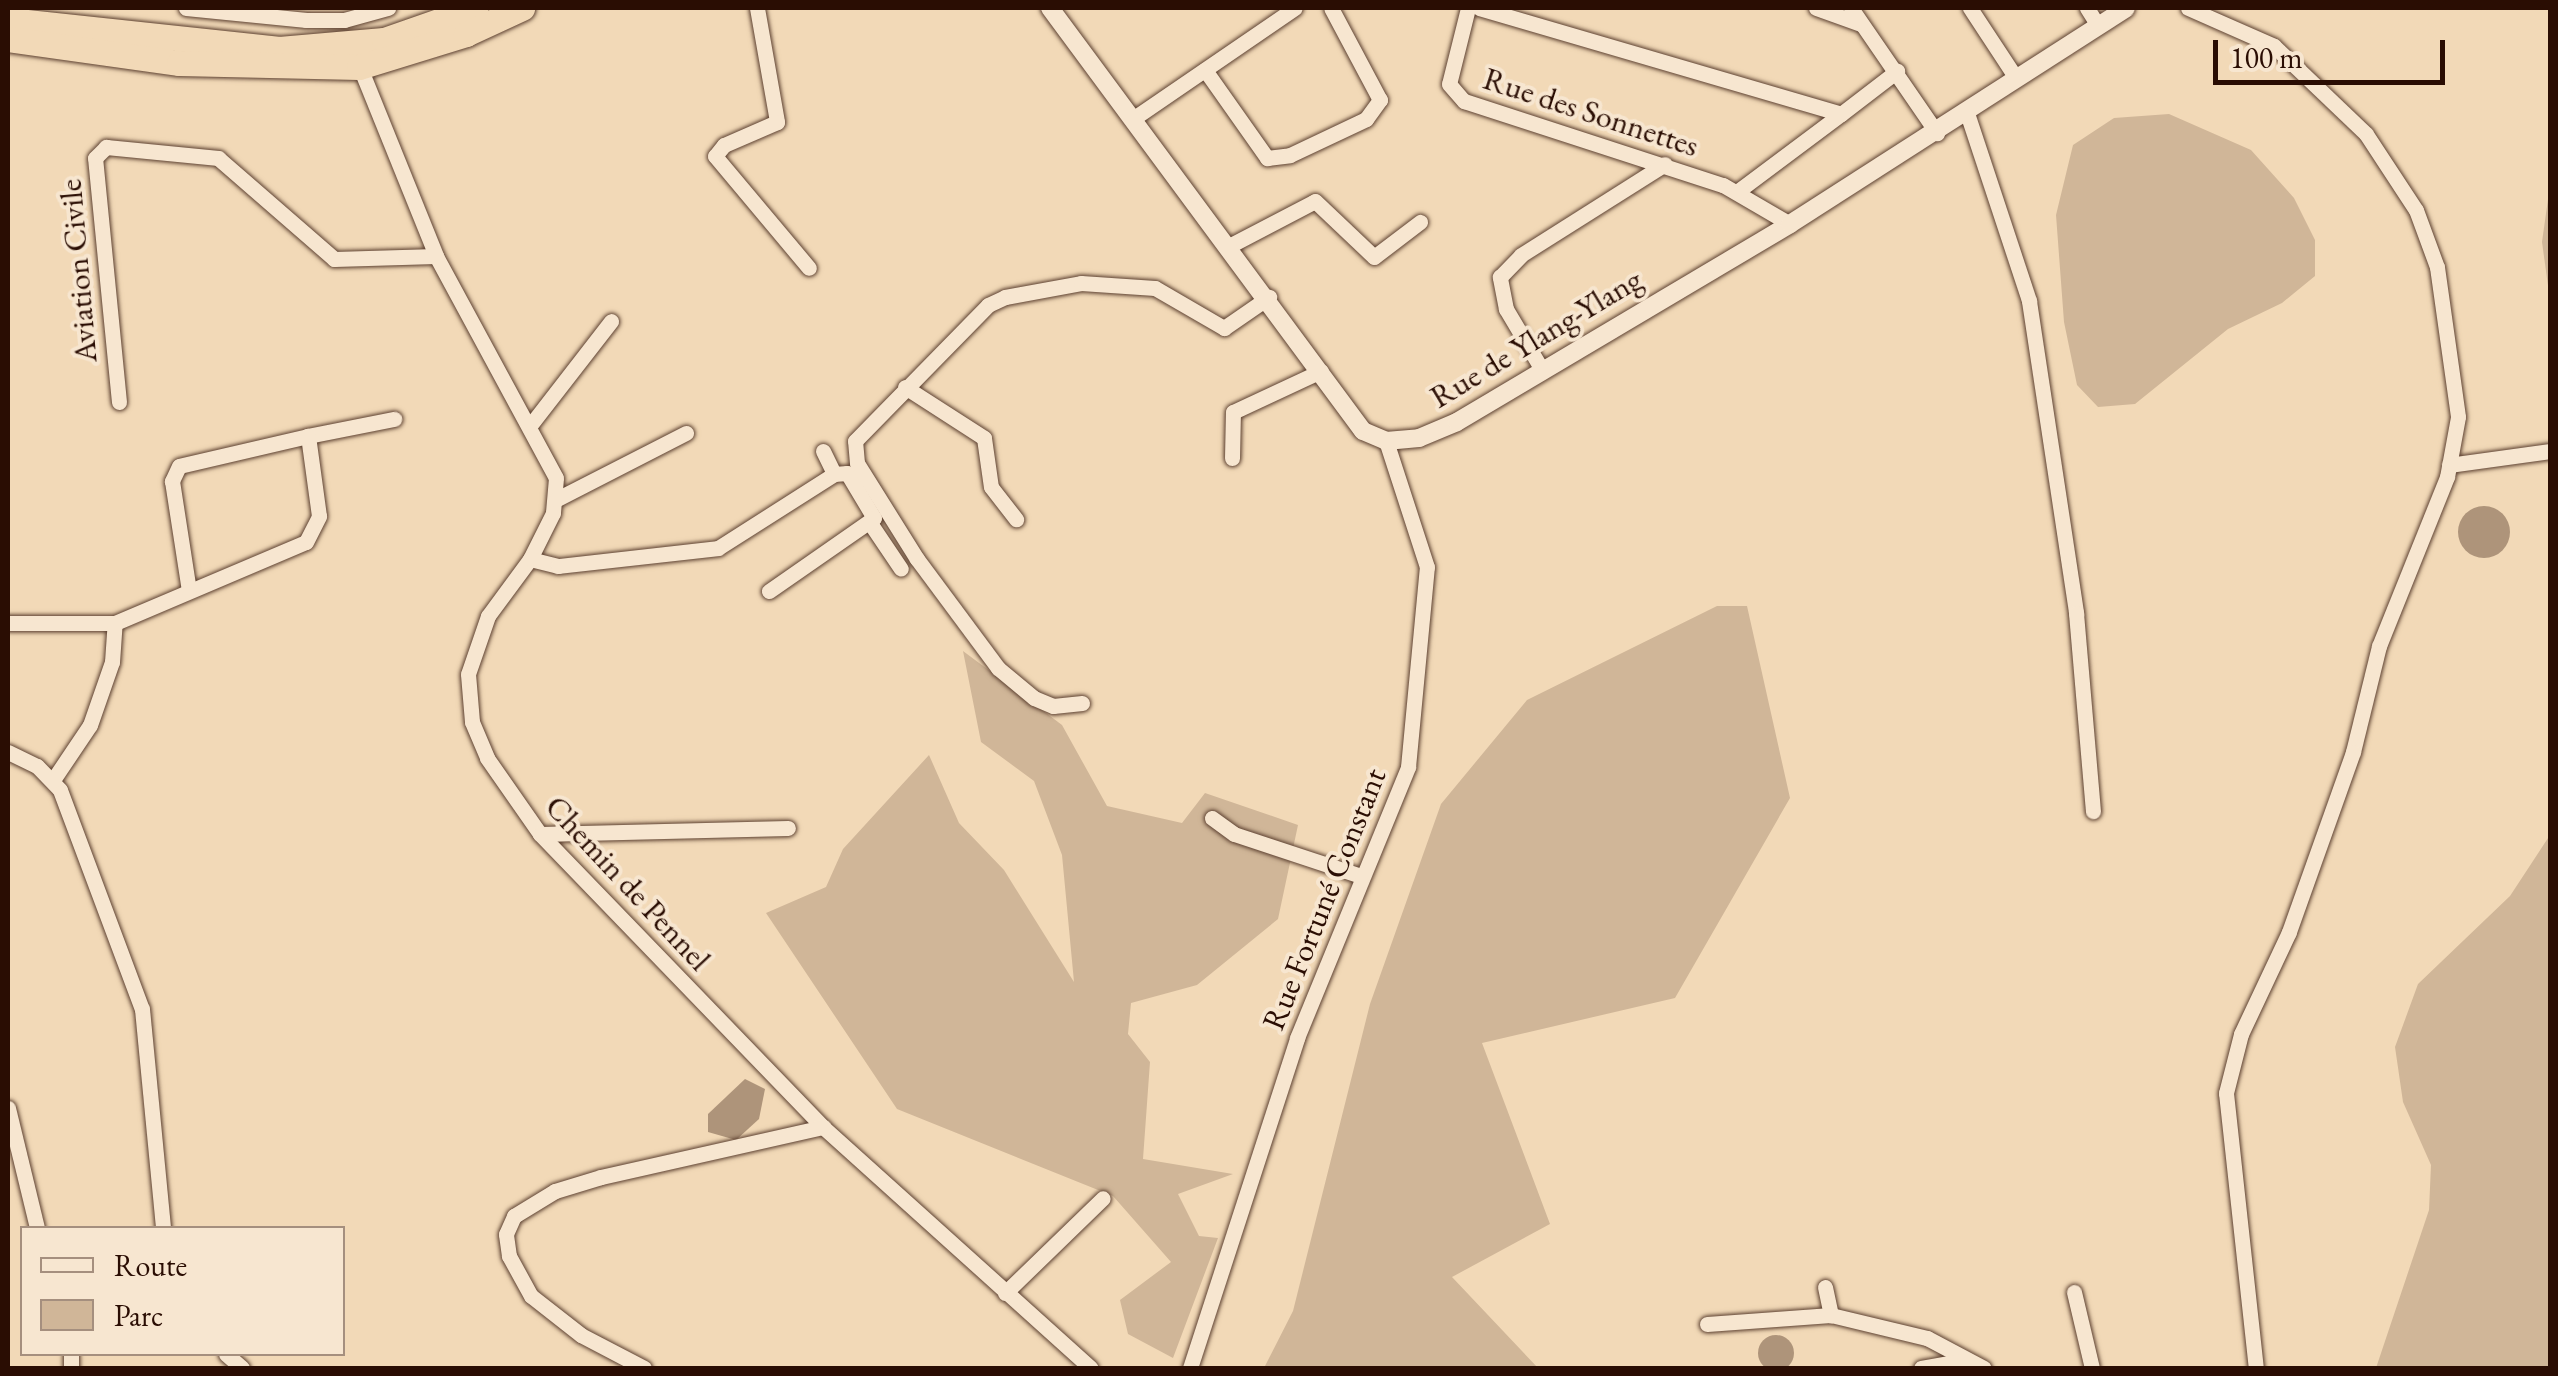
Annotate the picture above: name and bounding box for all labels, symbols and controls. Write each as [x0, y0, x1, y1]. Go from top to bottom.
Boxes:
scale bar [2218, 20, 2450, 82]
text: 100 m [2230, 38, 2303, 77]
street label: Rue des Sonnettes [1479, 59, 1703, 165]
street label: Aviation Civile [51, 178, 105, 364]
street label: Rue de Ylang-Ylang [1423, 260, 1649, 416]
street label: Rue Fortuné Constant [1254, 763, 1394, 1035]
street label: Chemin de Pennel [537, 788, 719, 978]
legend [20, 1226, 345, 1356]
text: Route [114, 1246, 187, 1285]
text: Parc [114, 1296, 163, 1335]

